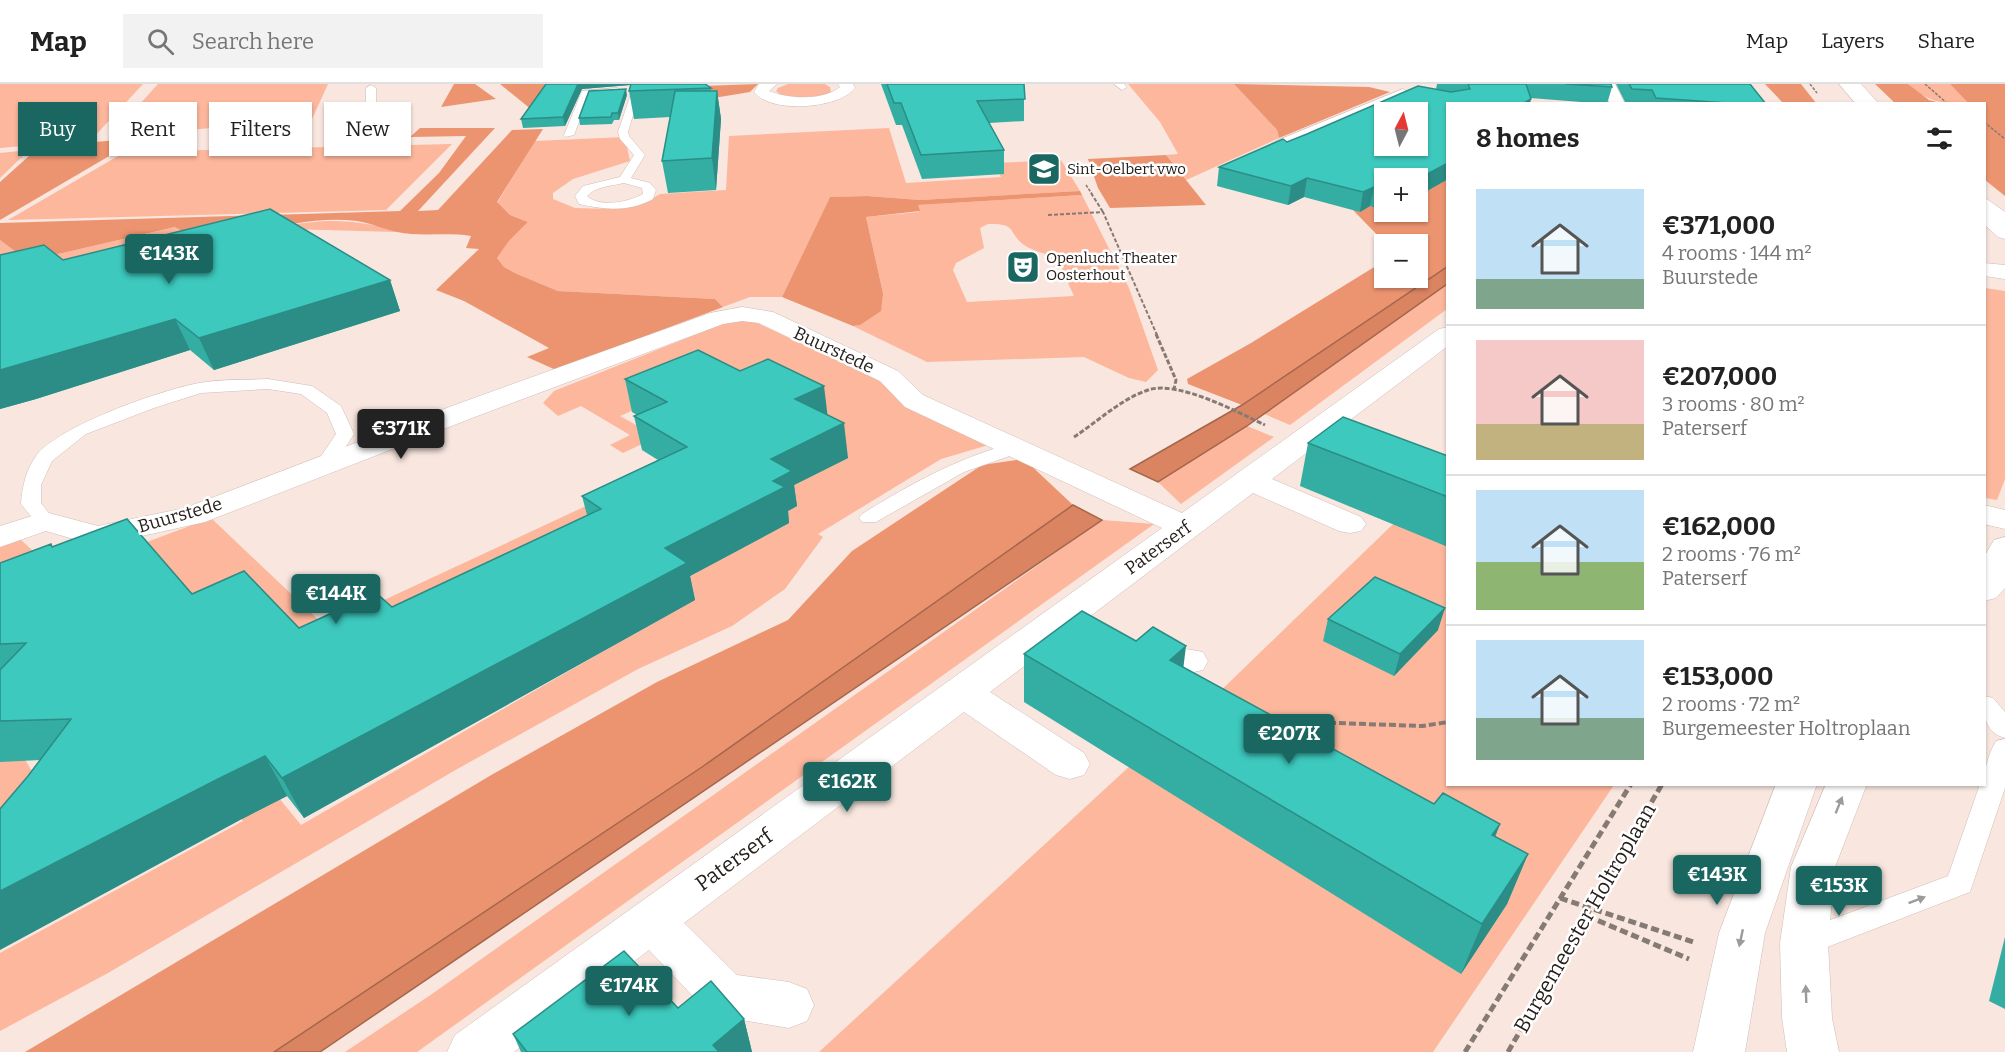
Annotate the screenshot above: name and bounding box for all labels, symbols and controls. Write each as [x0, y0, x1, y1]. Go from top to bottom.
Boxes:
search box [123, 14, 543, 68]
text: Map [30, 25, 87, 58]
icon: search [144, 25, 177, 58]
text: Search here [192, 28, 314, 55]
text: Map [1746, 28, 1788, 54]
text: Layers [1821, 28, 1885, 54]
text: Share [1918, 28, 1975, 54]
chip: Buy [18, 102, 97, 156]
chip: Rent [109, 102, 197, 156]
chip: Filters [209, 102, 312, 156]
chip: New [324, 102, 411, 156]
north arrow [1374, 102, 1428, 156]
map controls [1374, 102, 1428, 288]
icon: filters [1923, 122, 1956, 155]
text: 8 homes [1476, 123, 1580, 154]
school or university icon: Sint-Oelbert vwo [1026, 151, 1062, 187]
place label: Sint-Oelbert vwo [1067, 160, 1186, 178]
button: + [1374, 168, 1428, 222]
text: €371,000 [1662, 210, 1775, 241]
icon: home [1524, 213, 1596, 285]
pin: €143K [127, 234, 211, 285]
button: − [1374, 234, 1428, 288]
text: €143K [139, 241, 199, 265]
text: 4 rooms · 144 m² [1662, 241, 1812, 265]
theatre icon: Openlucht Theater Oosterhout [1005, 249, 1041, 285]
place label: Openlucht Theater Oosterhout [1046, 249, 1177, 284]
text: Buurstede [1662, 265, 1758, 289]
street label: Buurstede [790, 322, 878, 378]
text: €207,000 [1662, 361, 1777, 392]
icon: home [1524, 364, 1596, 436]
text: 3 rooms · 80 m² [1662, 392, 1805, 416]
pin: €371K [359, 409, 443, 460]
text: €371K [371, 416, 431, 440]
text: Paterserf [1662, 416, 1747, 440]
street label: Buurstede [135, 492, 225, 538]
text: €162,000 [1662, 511, 1776, 542]
icon: home [1524, 514, 1596, 586]
street label: Paterserf [1121, 516, 1197, 579]
text: 2 rooms · 76 m² [1662, 542, 1801, 566]
text: Paterserf [1662, 566, 1747, 590]
pin: €144K [294, 574, 378, 625]
text: €144K [305, 581, 367, 605]
text: €153,000 [1662, 661, 1773, 692]
icon: home [1524, 664, 1596, 736]
text: 2 rooms · 72 m² [1662, 692, 1800, 716]
pin: €207K [1247, 714, 1331, 765]
text: Burgemeester Holtroplaan [1662, 716, 1910, 740]
text: €207K [1258, 721, 1320, 745]
pin: €162K [805, 762, 889, 813]
text: €162K [817, 769, 877, 793]
one-way arrow [1835, 796, 1844, 814]
street label: Burgemeester Holtroplaan [1509, 799, 1661, 1037]
street label: Paterserf [690, 822, 779, 897]
pin: €143K [1675, 855, 1759, 906]
text: €143K [1687, 862, 1747, 886]
pin: €153K [1797, 866, 1881, 917]
text: €153K [1810, 873, 1868, 897]
one-way arrow [1909, 895, 1927, 905]
one-way arrow [1736, 929, 1746, 947]
pin: €174K [587, 966, 671, 1017]
text: €174K [599, 973, 659, 997]
one-way arrow [1801, 985, 1811, 1004]

